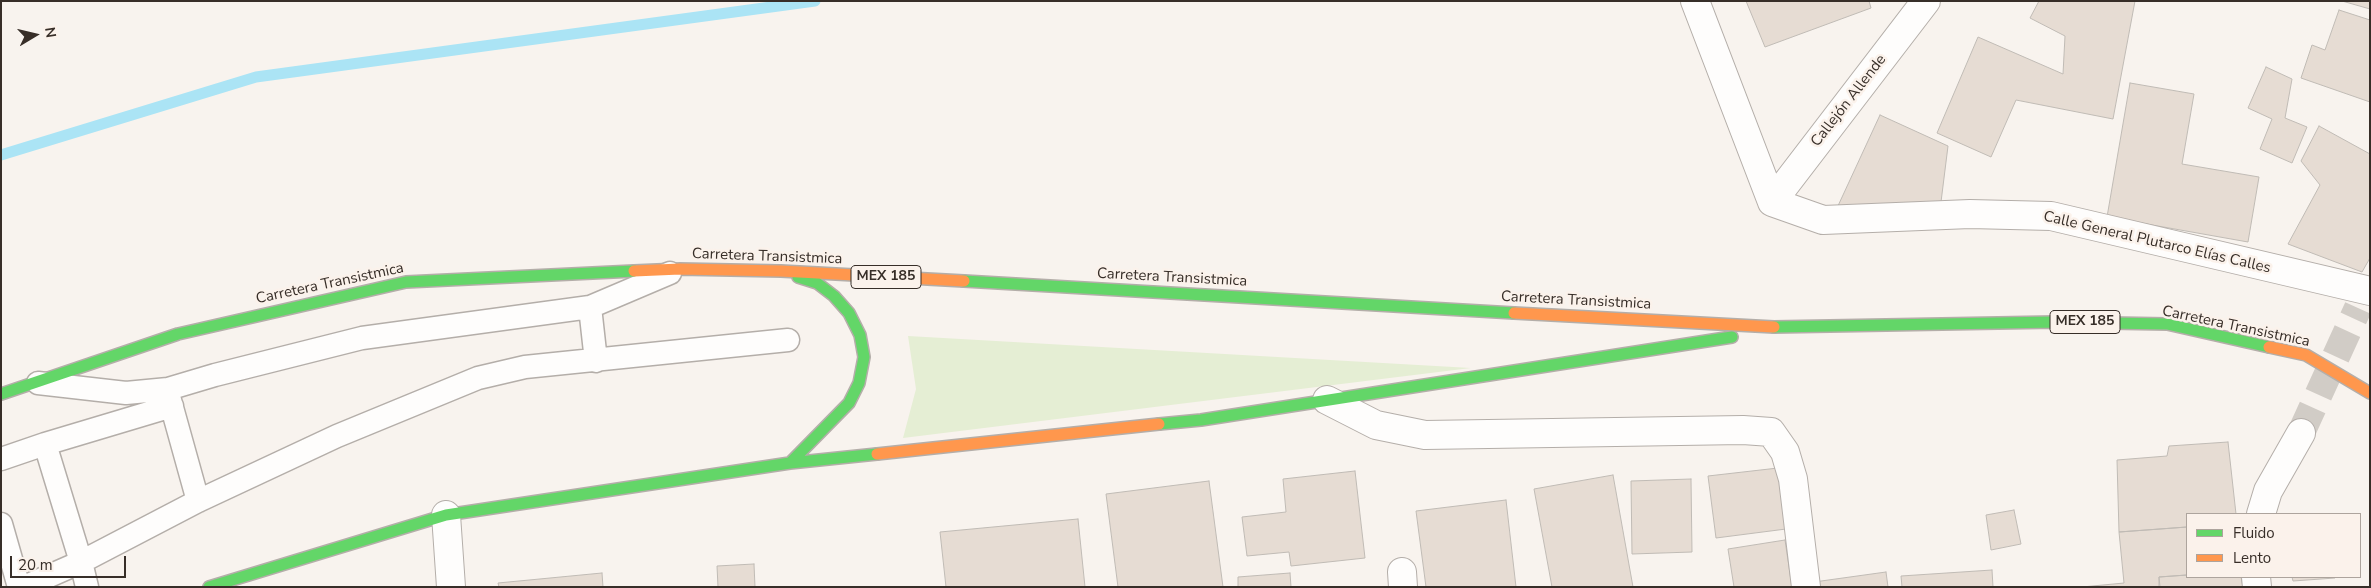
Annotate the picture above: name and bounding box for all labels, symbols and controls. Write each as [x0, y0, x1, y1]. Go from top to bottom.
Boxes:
north arrow [10, 10, 60, 60]
text: N [40, 26, 61, 39]
street label: Callejón Allende [1807, 51, 1891, 151]
street label: Calle General Plutarco Elías Calles [2042, 208, 2272, 278]
street label: Carretera Transistmica [691, 245, 843, 269]
street label: Carretera Transistmica [254, 260, 406, 308]
street label: Carretera Transistmica [1096, 265, 1248, 291]
road number: MEX 185 [851, 266, 921, 288]
street label: Carretera Transistmica [1500, 288, 1652, 314]
street label: Carretera Transistmica [2160, 303, 2312, 351]
road number: MEX 185 [2050, 311, 2120, 334]
legend [2186, 513, 2361, 578]
text: Fluido [2233, 523, 2275, 543]
scale bar [12, 546, 129, 578]
text: Lento [2233, 548, 2271, 568]
text: 20 m [18, 555, 53, 575]

